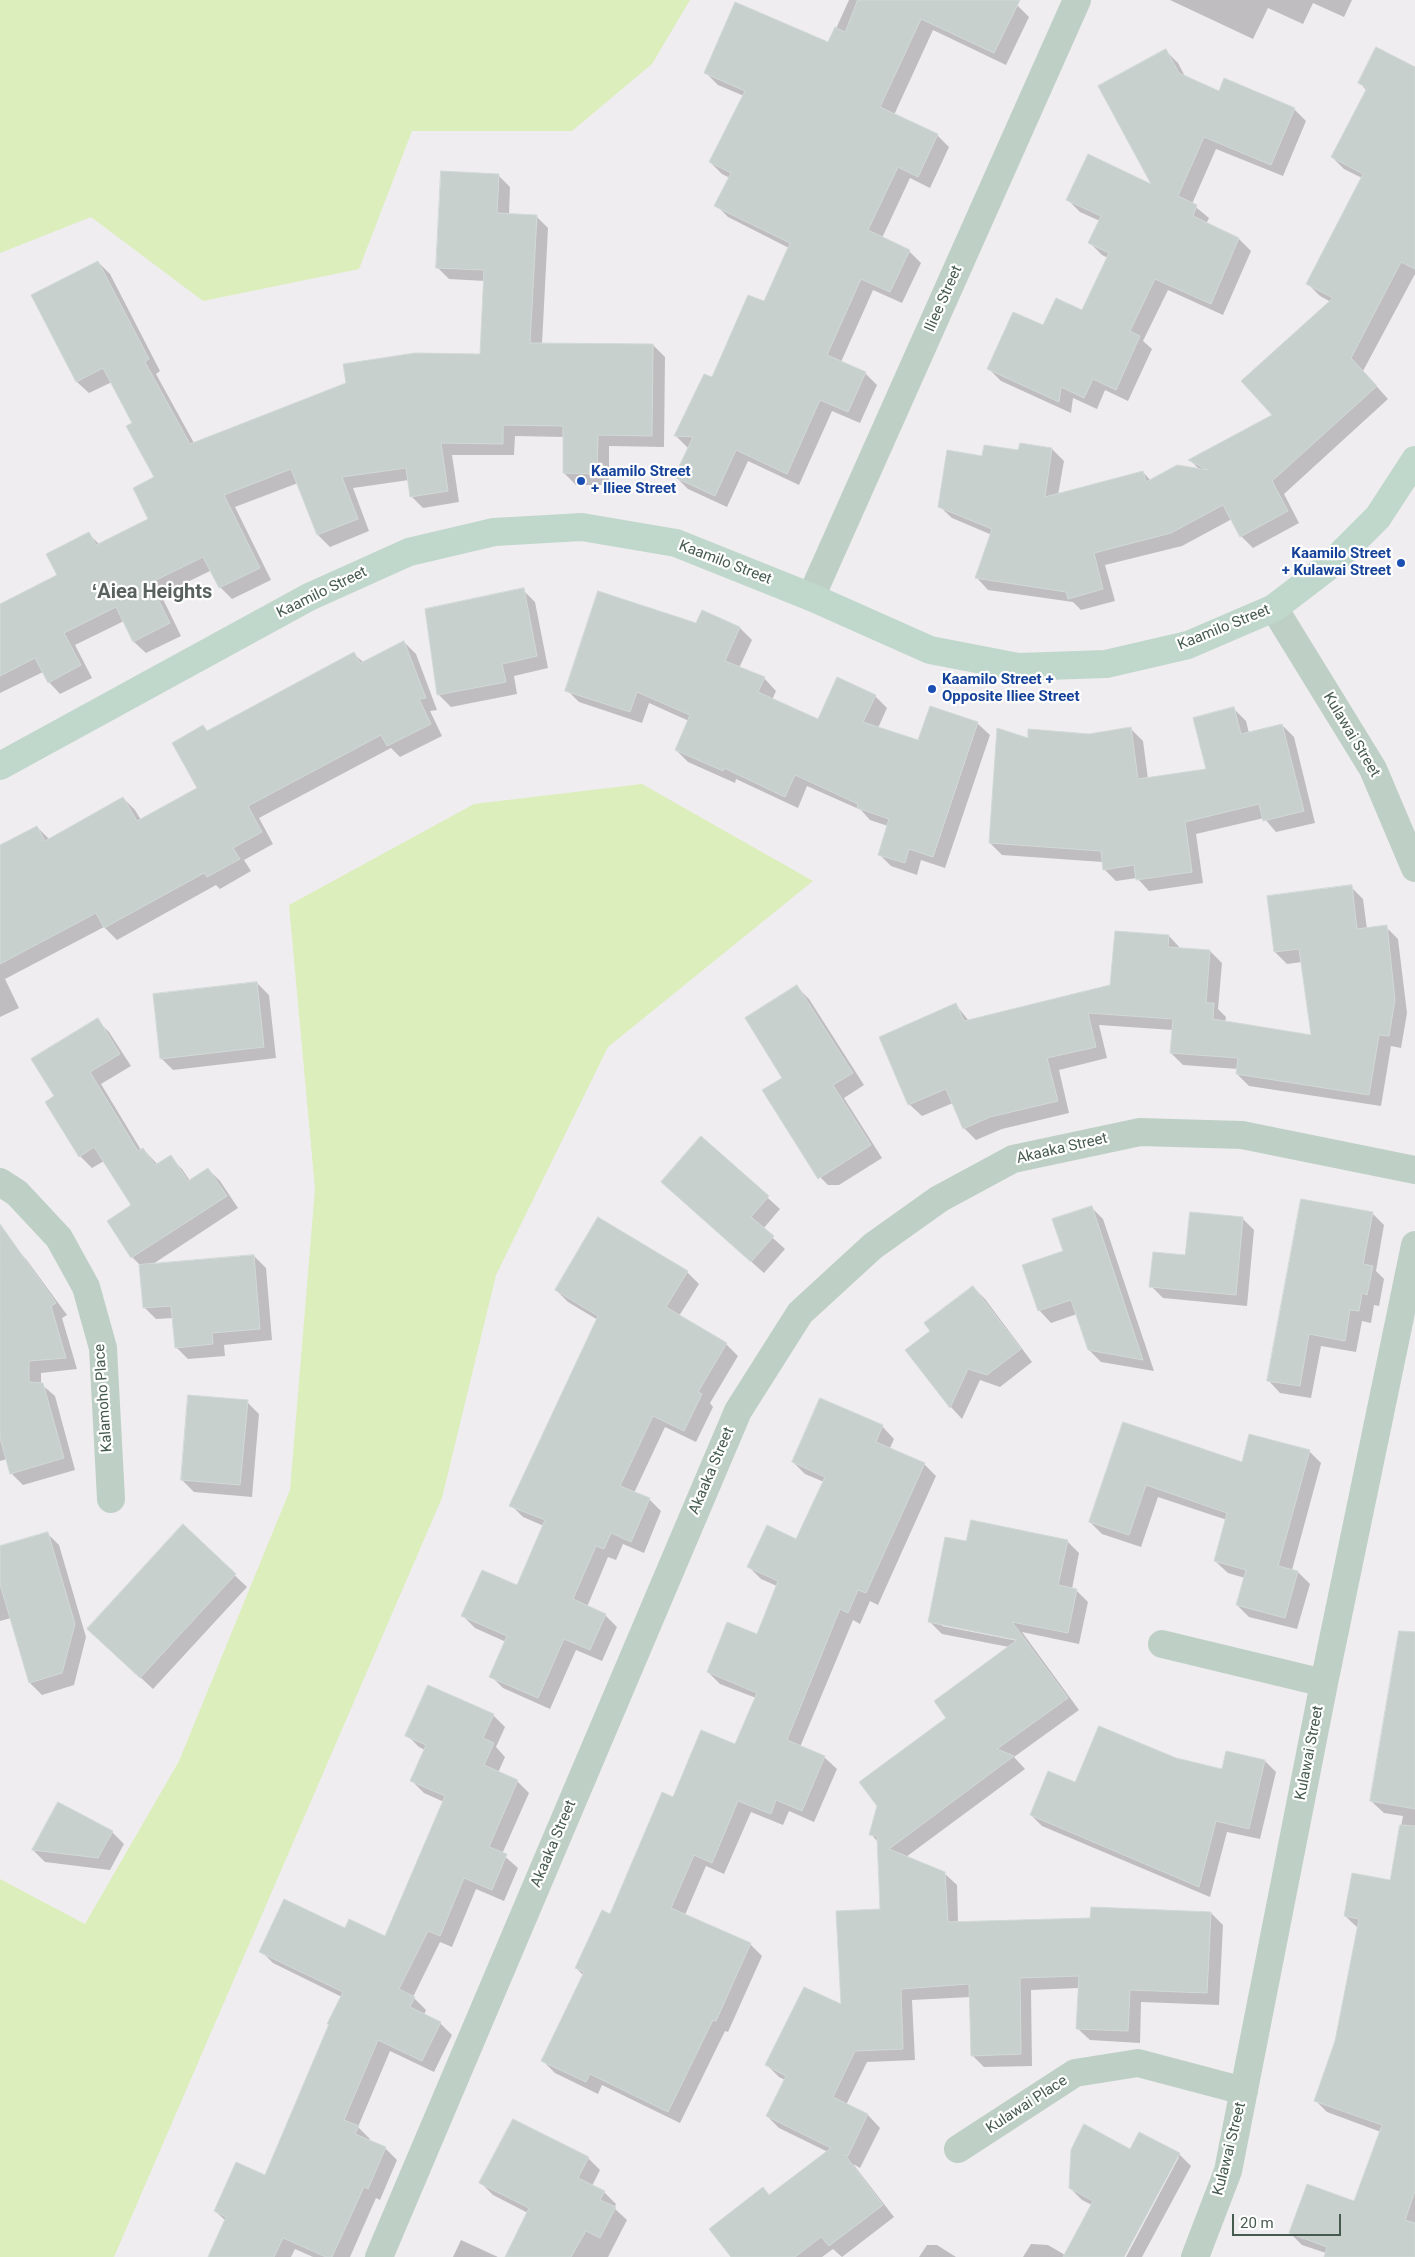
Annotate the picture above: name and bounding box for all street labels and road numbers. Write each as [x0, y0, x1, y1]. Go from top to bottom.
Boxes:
street label: Iliee Street [921, 263, 967, 335]
street label: Kaamilo Street [676, 537, 774, 589]
street label: Kaamilo Street [274, 563, 370, 623]
street label: Kaamilo Street [1175, 601, 1273, 655]
street label: Kulawai Street [1319, 689, 1383, 781]
street label: Akaaka Street [1015, 1130, 1109, 1168]
street label: Kalamoho Place [91, 1343, 117, 1453]
street label: Akaaka Street [686, 1425, 738, 1517]
street label: Kulawai Street [1292, 1704, 1328, 1802]
street label: Akaaka Street [528, 1798, 580, 1890]
street label: Kulawai Place [983, 2072, 1071, 2138]
street label: Kulawai Street [1210, 2100, 1250, 2198]

